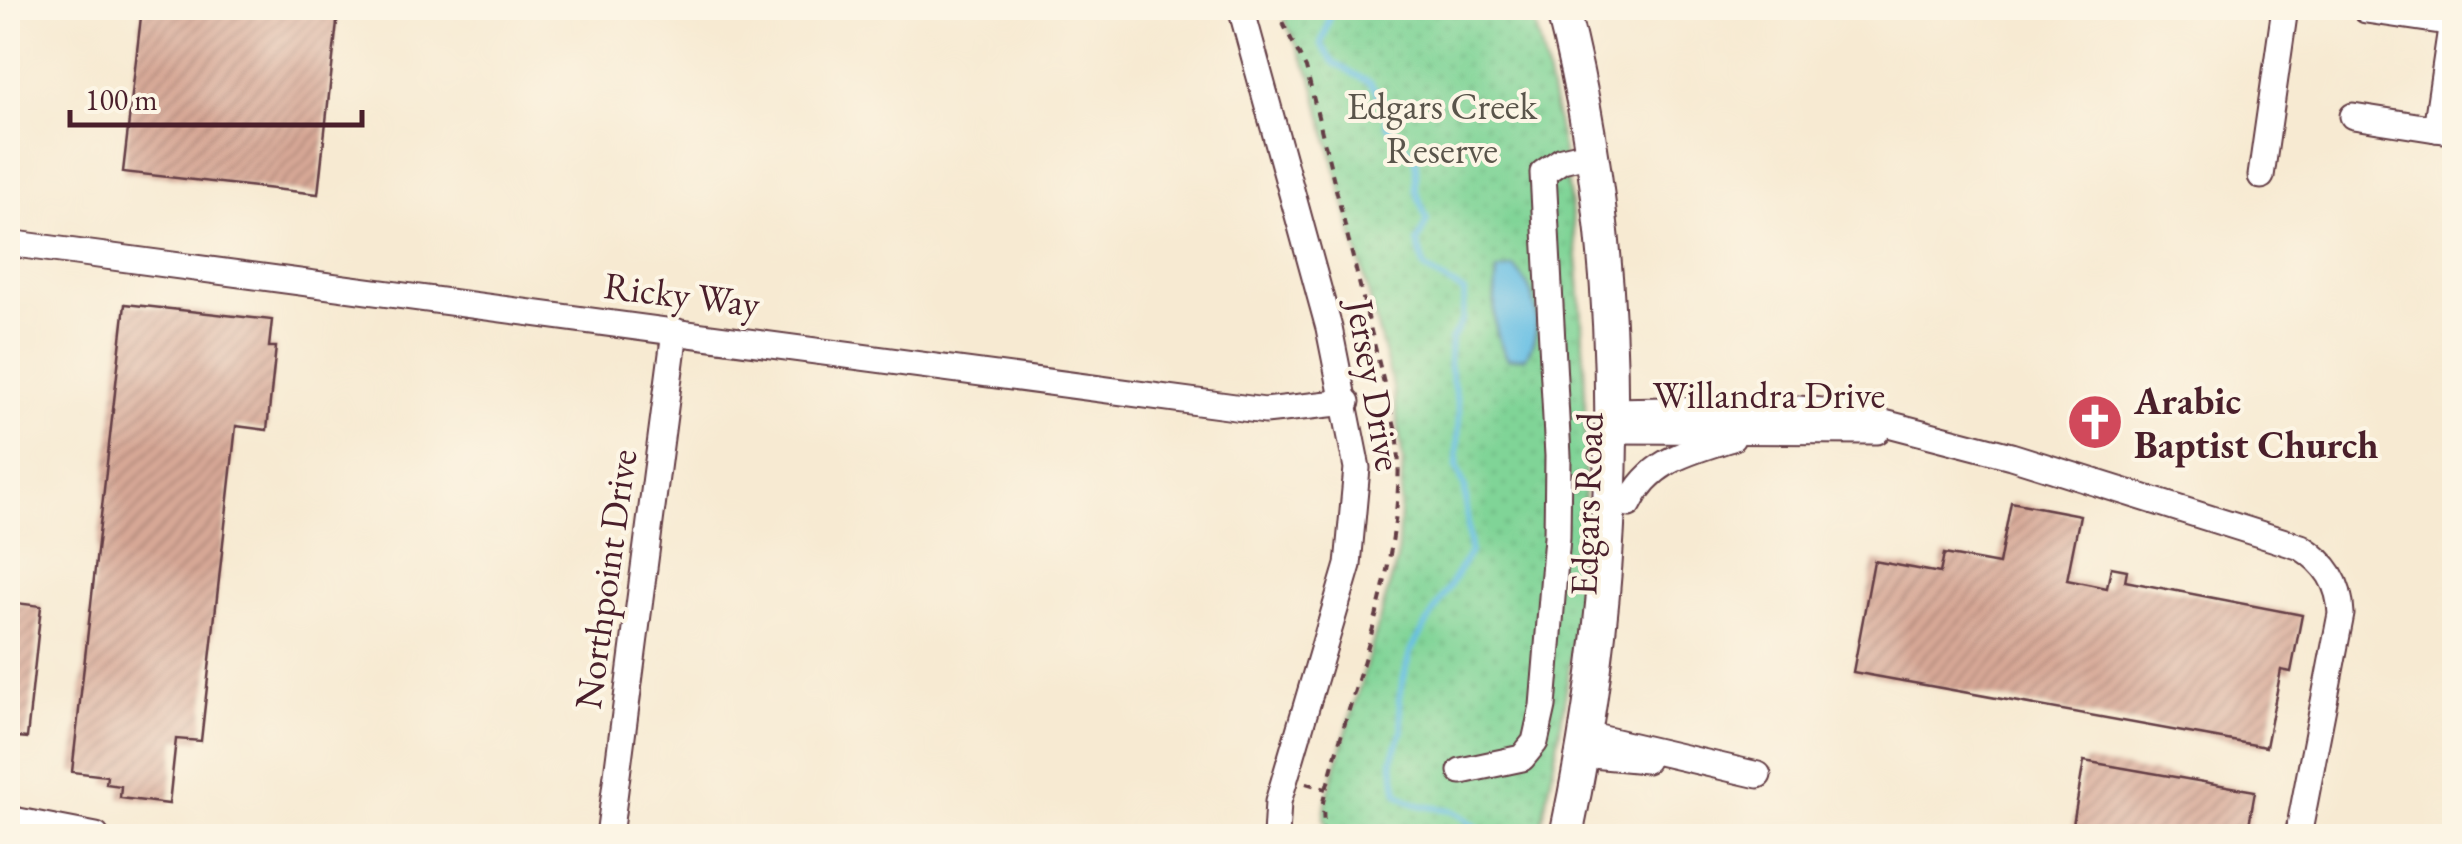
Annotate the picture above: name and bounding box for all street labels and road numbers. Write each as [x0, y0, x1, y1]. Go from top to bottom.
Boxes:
street label: Ricky Way [601, 260, 763, 328]
street label: Jersey Drive [1335, 293, 1414, 474]
street label: Willandra Drive [1653, 370, 1885, 419]
street label: Edgars Road [1558, 411, 1614, 597]
street label: Northpoint Drive [563, 446, 647, 712]

